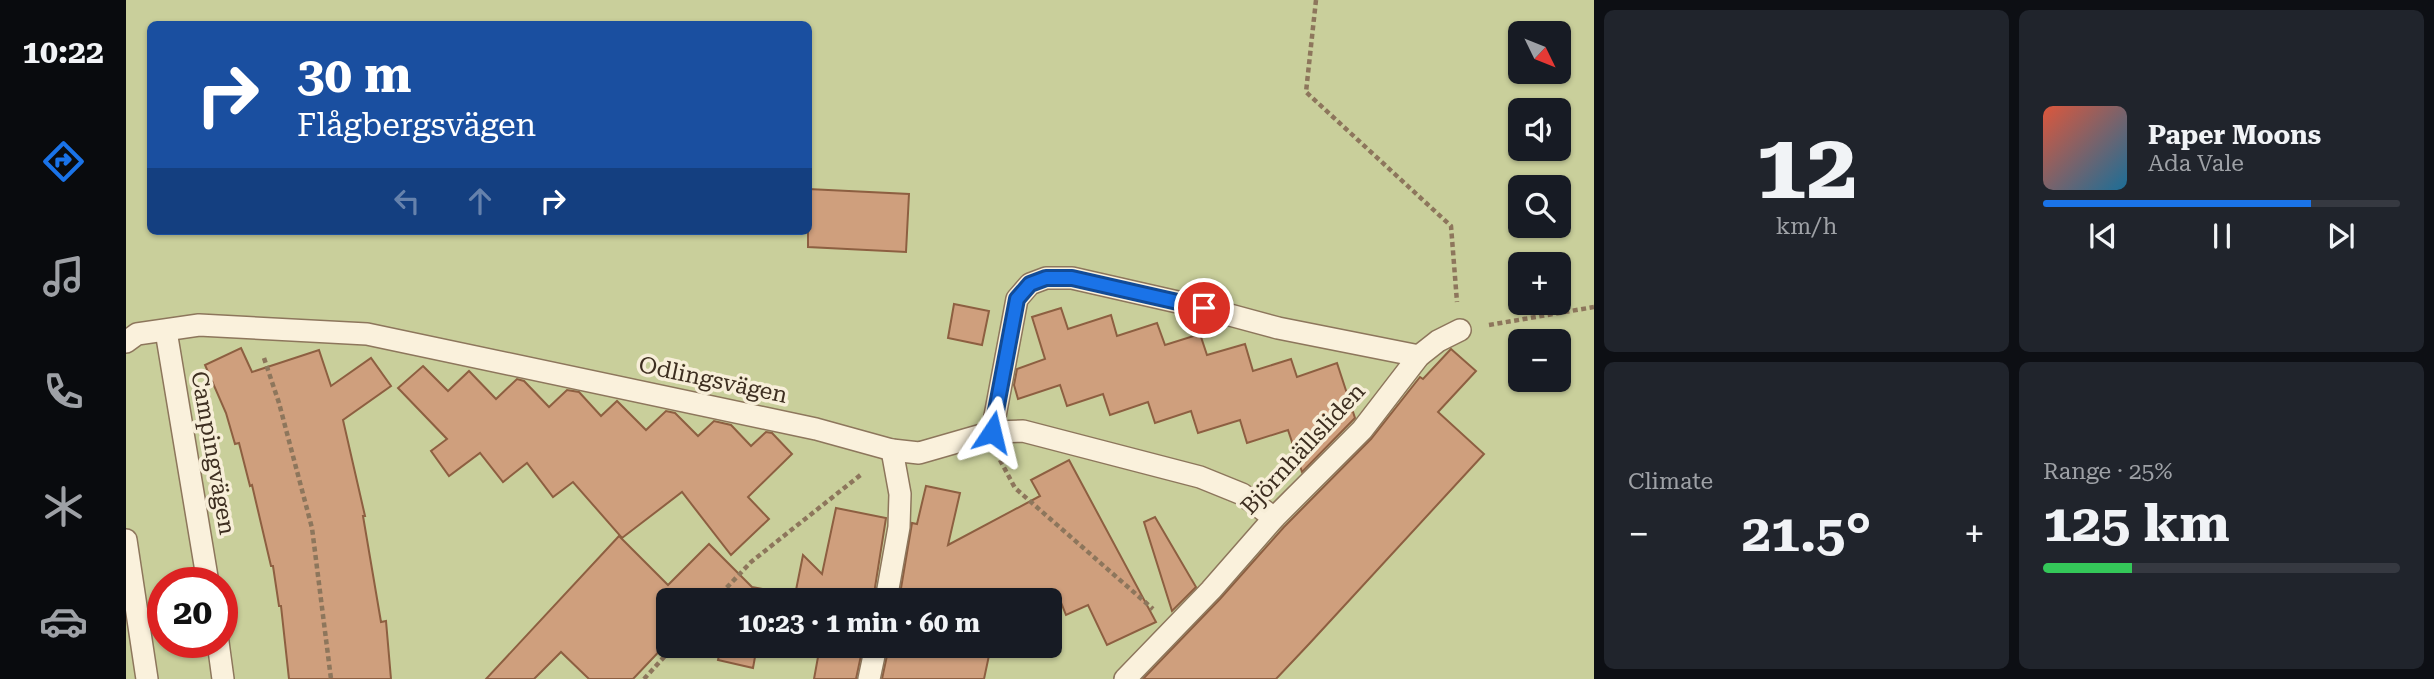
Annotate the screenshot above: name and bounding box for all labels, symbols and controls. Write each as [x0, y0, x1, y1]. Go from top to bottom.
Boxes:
north arrow [1508, 21, 1572, 84]
map controls [1508, 21, 1571, 392]
text: 10:22 [22, 33, 104, 71]
text: 30 m [297, 47, 412, 104]
icon: right [182, 49, 273, 140]
button: sound [1508, 98, 1571, 161]
text: Flågbergsvägen [297, 106, 536, 144]
text: 12 [1756, 114, 1857, 220]
text: Paper Moons [2148, 120, 2321, 150]
icon: directions [39, 137, 88, 186]
text: Ada Vale [2148, 150, 2244, 177]
button: search [1508, 175, 1571, 238]
icon: left [388, 182, 426, 220]
icon: ahead [461, 182, 499, 220]
icon: right [534, 182, 572, 220]
text: km/h [1776, 213, 1837, 240]
icon: previous [2084, 217, 2122, 255]
icon: pause [2203, 217, 2241, 255]
icon: next [2322, 217, 2360, 255]
icon: music [39, 252, 88, 301]
button: + [1508, 252, 1571, 315]
pin [1174, 278, 1234, 338]
icon: arrive [1185, 289, 1223, 327]
button: − [1508, 329, 1571, 392]
street label: Odlingsvägen [636, 351, 790, 409]
icon: phone [39, 367, 88, 416]
street label: Campingvägen [185, 369, 241, 537]
street label: Björnhällsliden [1235, 378, 1371, 520]
position arrow [955, 395, 1029, 469]
text: Range · 25% [2043, 458, 2172, 485]
text: Climate [1628, 468, 1713, 495]
icon: climate [39, 482, 88, 531]
text: 125 km [2043, 493, 2230, 554]
text: 21.5° [1742, 503, 1871, 564]
text: − [1628, 512, 1649, 556]
text: + [1964, 512, 1985, 556]
speed limit sign: 20 [147, 567, 238, 658]
icon: car [39, 597, 88, 646]
text: 10:23 · 1 min · 60 m [738, 608, 980, 638]

